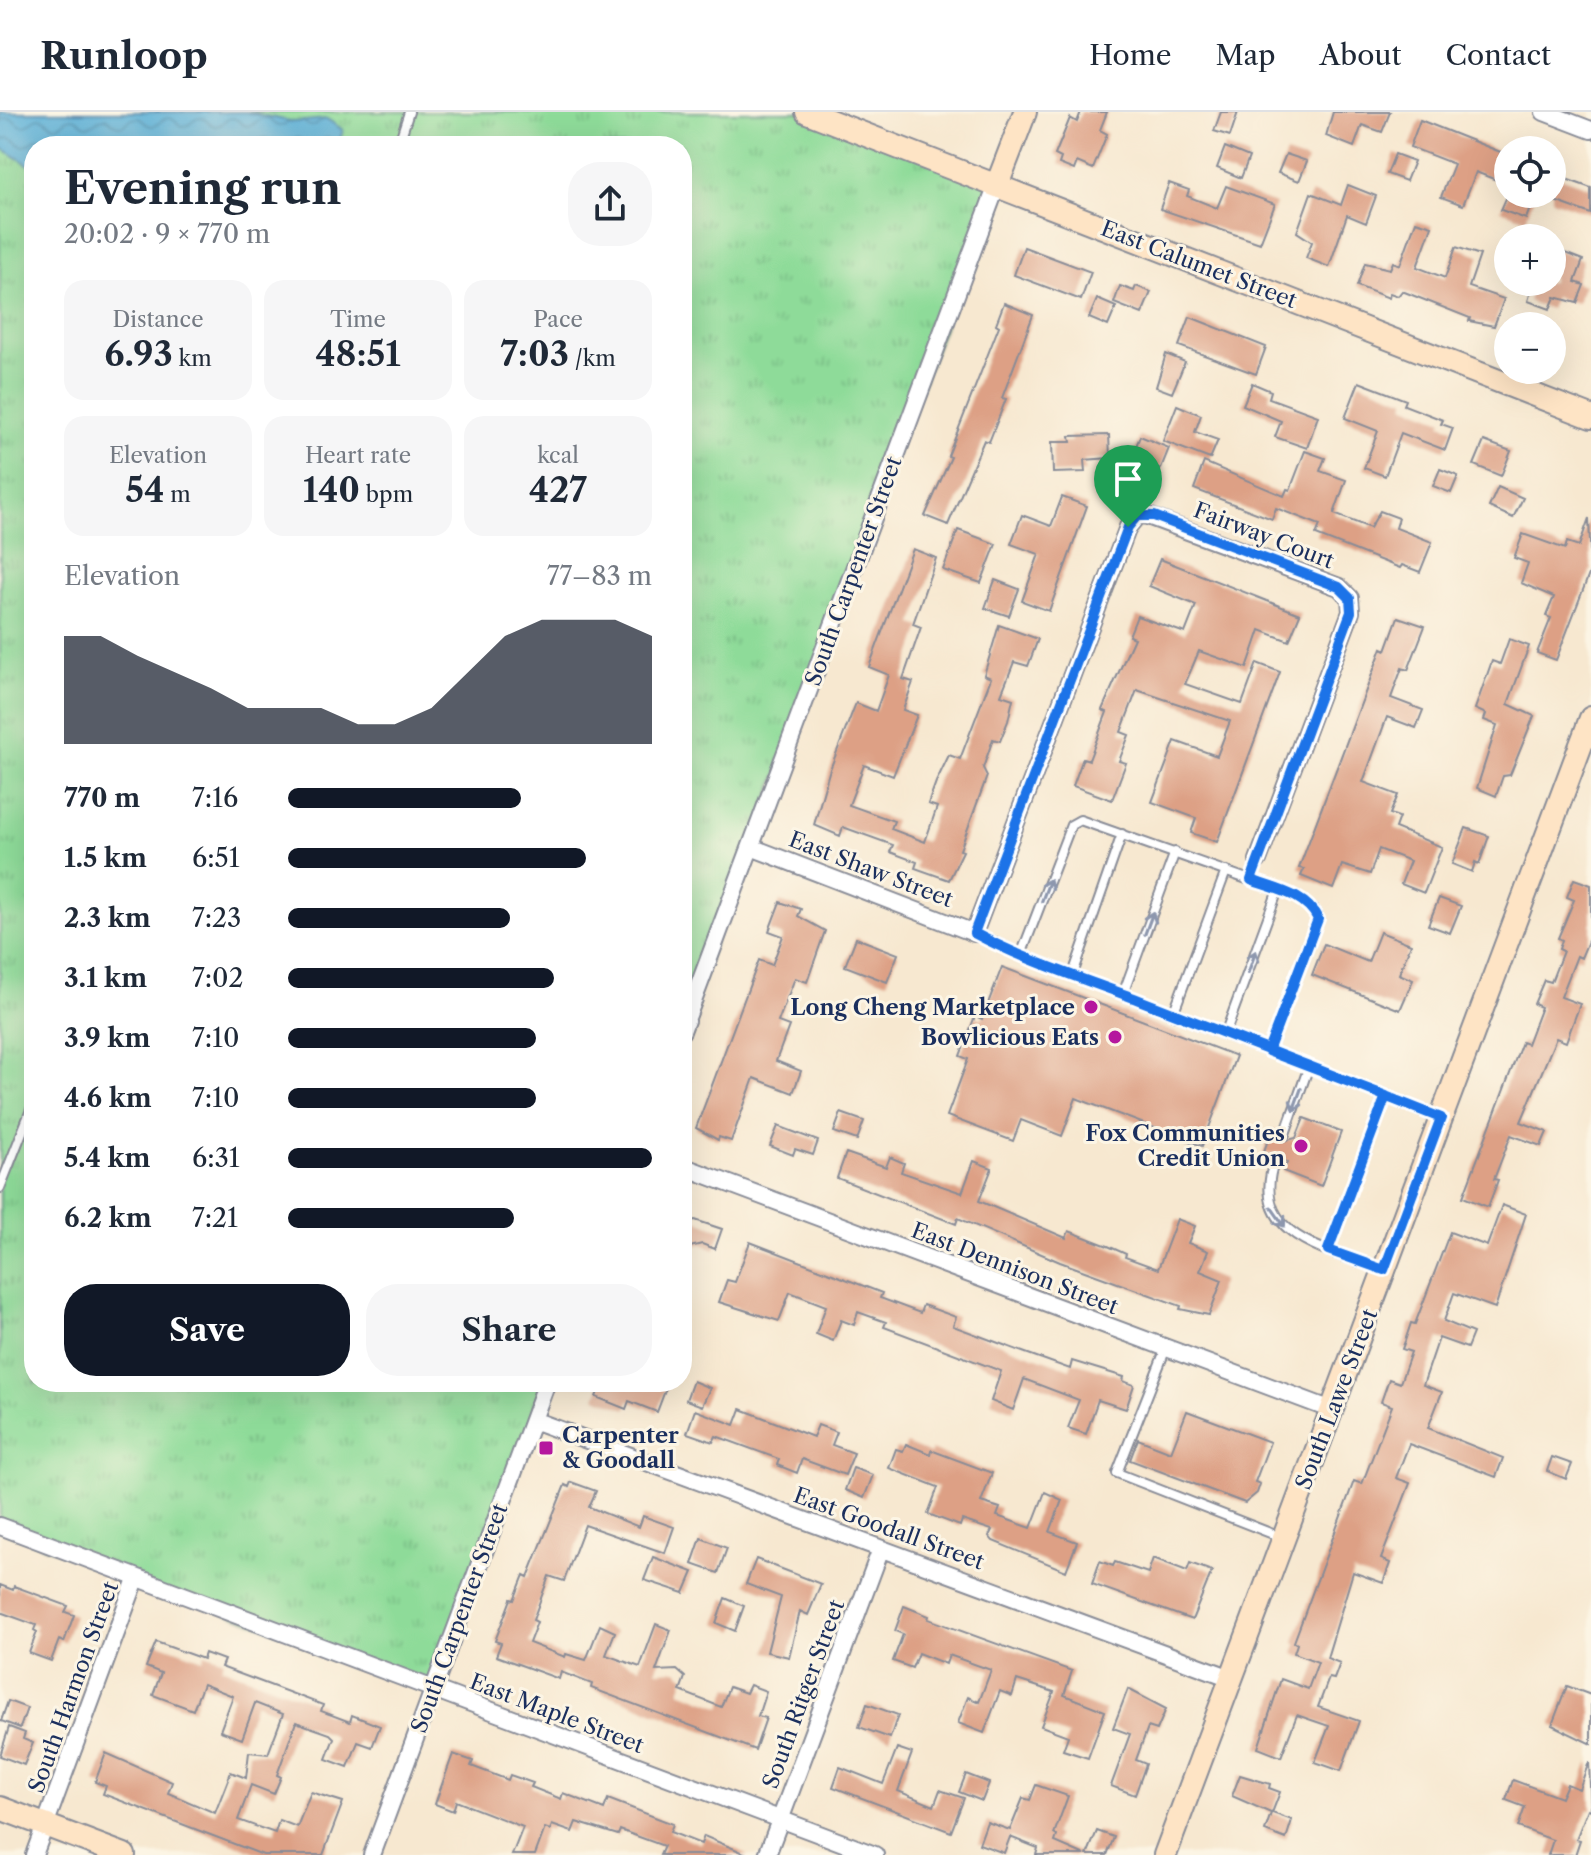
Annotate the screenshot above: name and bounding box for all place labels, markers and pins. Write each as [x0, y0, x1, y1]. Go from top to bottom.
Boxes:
pin [1094, 445, 1162, 527]
place label: Long Cheng Marketplace [790, 994, 1075, 1021]
marker: Long Cheng Marketplace [1082, 998, 1100, 1016]
place label: Bowlicious Eats [921, 1024, 1099, 1051]
marker: Bowlicious Eats [1106, 1028, 1124, 1046]
place label: Fox Communities Credit Union [1085, 1120, 1285, 1172]
marker: Fox Communities Credit Union [1292, 1137, 1310, 1155]
place label: Carpenter & Goodall [562, 1422, 679, 1474]
marker: Carpenter & Goodall [537, 1439, 555, 1457]

